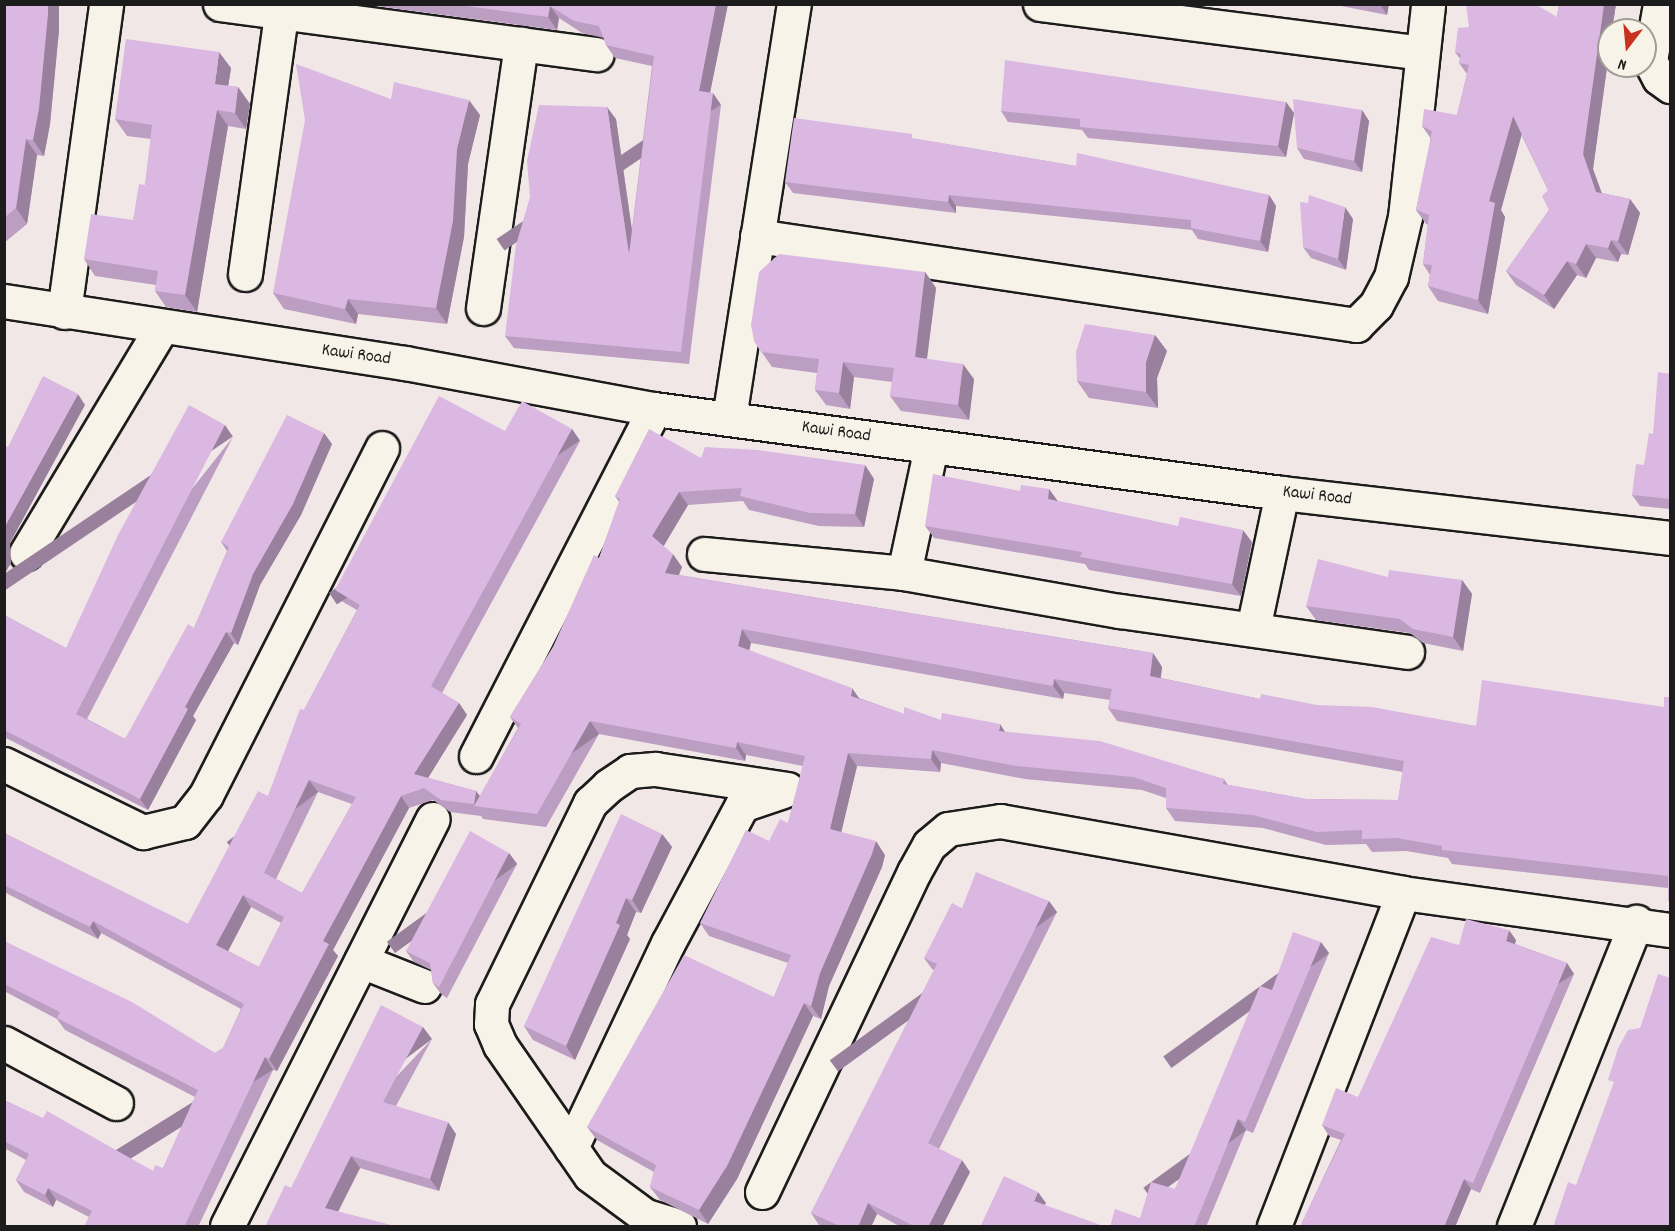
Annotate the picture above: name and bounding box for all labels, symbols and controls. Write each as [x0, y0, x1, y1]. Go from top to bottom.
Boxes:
north arrow [1597, 18, 1657, 78]
text: N [1615, 52, 1629, 76]
street label: Kawi Road [320, 340, 392, 372]
street label: Kawi Road [800, 417, 872, 449]
street label: Kawi Road [1281, 482, 1353, 512]

